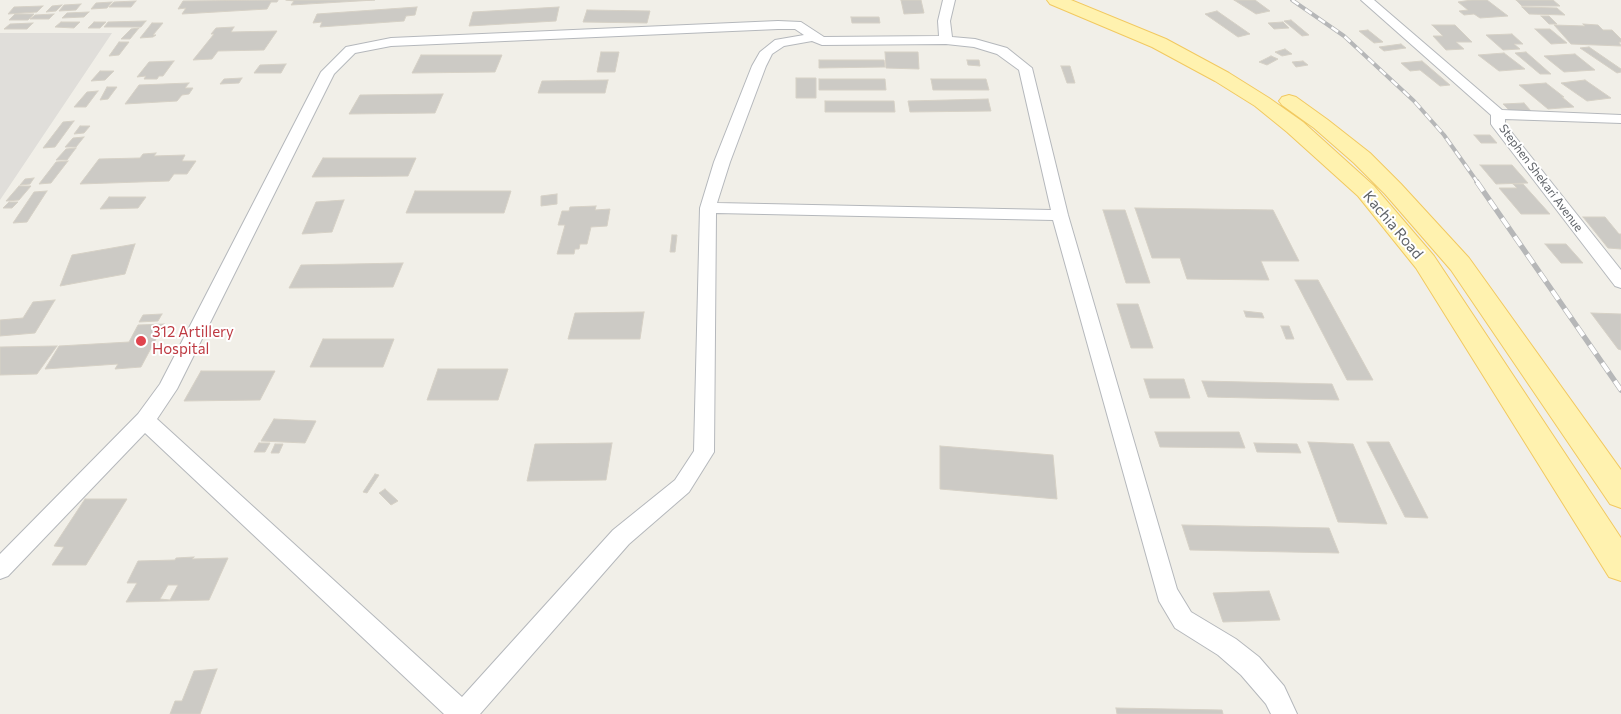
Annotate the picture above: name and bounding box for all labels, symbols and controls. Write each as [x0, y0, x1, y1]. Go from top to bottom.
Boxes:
street label: Stephen Shekari Avenue [1496, 121, 1586, 235]
street label: Kachia Road [1359, 187, 1427, 263]
place label: 312 Artillery Hospital [152, 323, 234, 358]
marker: 312 Artillery Hospital [134, 334, 148, 348]

